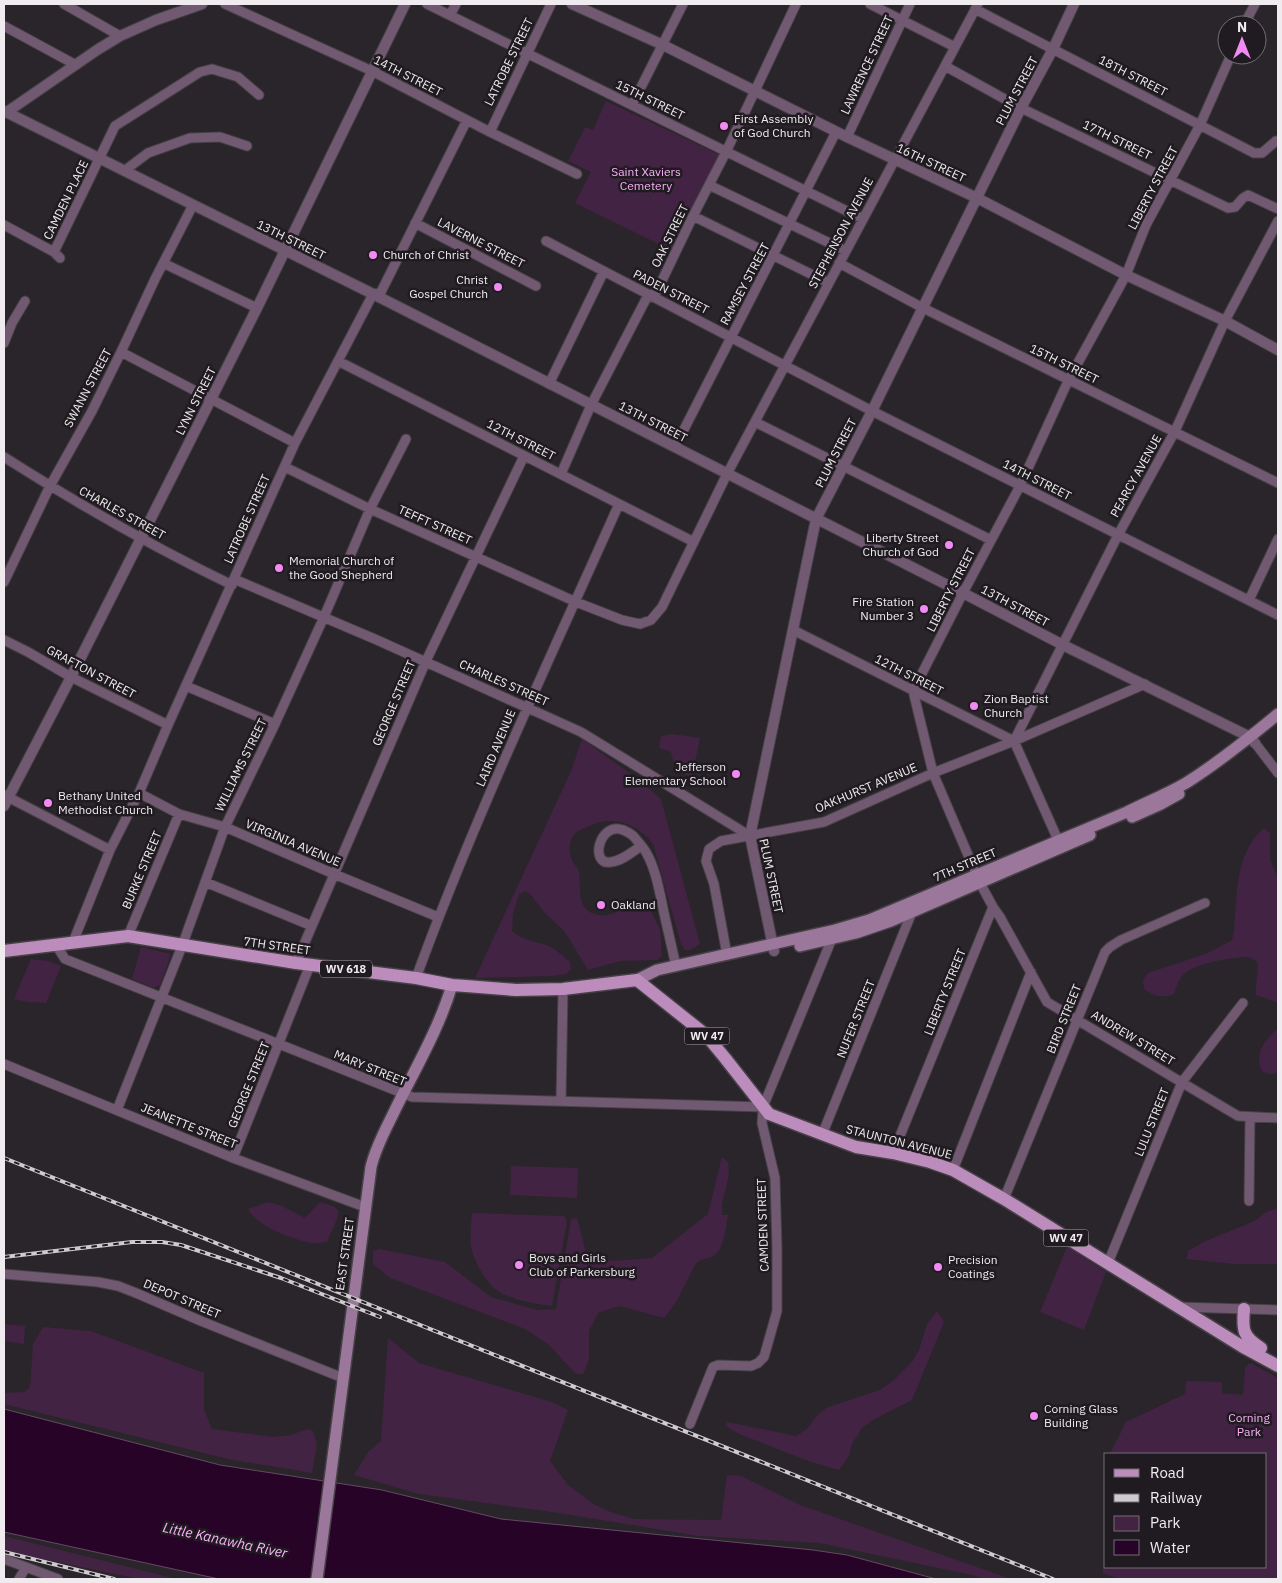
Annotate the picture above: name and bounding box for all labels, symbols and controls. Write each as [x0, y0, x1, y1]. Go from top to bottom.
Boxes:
street label: LAWRENCE STREET [837, 13, 896, 117]
street label: LATROBE STREET [481, 15, 536, 108]
north arrow [1217, 15, 1267, 65]
text: N [1237, 18, 1247, 36]
street label: 14TH STREET [371, 52, 445, 99]
street label: 18TH STREET [1096, 52, 1170, 99]
street label: PLUM STREET [992, 54, 1041, 128]
street label: 15TH STREET [613, 76, 687, 123]
place label: First Assembly of God Church [734, 111, 813, 140]
street label: 17TH STREET [1080, 116, 1154, 163]
marker: First Assembly of God Church [718, 120, 730, 132]
street label: 16TH STREET [894, 140, 968, 185]
street label: LIBERTY STREET [1124, 143, 1181, 232]
street label: CAMDEN PLACE [40, 158, 91, 242]
park label: Saint Xaviers Cemetery [611, 164, 681, 193]
street label: STEPHENSON AVENUE [805, 175, 876, 291]
street label: OAK STREET [648, 202, 691, 270]
street label: LAVERNE STREET [435, 214, 528, 271]
street label: 13TH STREET [254, 216, 328, 263]
street label: RAMSEY STREET [717, 240, 773, 327]
place label: Church of Christ [383, 247, 469, 262]
marker: Church of Christ [367, 249, 379, 261]
street label: PADEN STREET [631, 266, 712, 317]
place label: Christ Gospel Church [409, 272, 488, 301]
marker: Christ Gospel Church [492, 281, 504, 293]
street label: 15TH STREET [1027, 340, 1101, 387]
street label: SWANN STREET [60, 346, 115, 430]
street label: LYNN STREET [172, 364, 219, 437]
street label: 13TH STREET [616, 398, 690, 445]
street label: PLUM STREET [812, 415, 860, 490]
street label: 12TH STREET [484, 416, 558, 463]
street label: PEARCY AVENUE [1107, 432, 1164, 520]
street label: 14TH STREET [1000, 456, 1074, 503]
street label: LATROBE STREET [220, 472, 273, 566]
street label: CHARLES STREET [76, 483, 168, 543]
street label: TEFFT STREET [396, 502, 475, 548]
place label: Liberty Street Church of God [862, 530, 939, 559]
marker: Liberty Street Church of God [943, 539, 955, 551]
street label: LIBERTY STREET [923, 545, 978, 634]
place label: Memorial Church of the Good Shepherd [289, 553, 394, 582]
marker: Memorial Church of the Good Shepherd [273, 562, 285, 574]
street label: 13TH STREET [979, 581, 1052, 630]
place label: Fire Station Number 3 [852, 594, 914, 623]
marker: Fire Station Number 3 [918, 603, 930, 615]
street label: GRAFTON STREET [44, 642, 139, 701]
street label: 12TH STREET [872, 651, 946, 698]
street label: CHARLES STREET [457, 656, 551, 709]
street label: GEORGE STREET [369, 658, 418, 748]
place label: Zion Baptist Church [984, 691, 1049, 720]
marker: Zion Baptist Church [968, 700, 980, 712]
street label: LAIRD AVENUE [473, 707, 519, 789]
street label: WILLIAMS STREET [212, 716, 270, 814]
place label: Jefferson Elementary School [625, 759, 726, 788]
street label: OAKHURST AVENUE [812, 759, 919, 816]
marker: Jefferson Elementary School [730, 768, 742, 780]
place label: Bethany United Methodist Church [58, 788, 153, 817]
marker: Bethany United Methodist Church [42, 797, 54, 809]
street label: VIRGINIA AVENUE [243, 816, 343, 869]
street label: BURKE STREET [118, 828, 165, 911]
street label: PLUM STREET [756, 837, 787, 915]
street label: 7TH STREET [931, 844, 999, 885]
place label: Oakland [611, 897, 656, 912]
marker: Oakland [595, 899, 607, 911]
street label: 7TH STREET [243, 933, 312, 958]
street label: LIBERTY STREET [920, 946, 969, 1037]
road number: WV 618 [320, 961, 372, 978]
street label: NUFER STREET [833, 977, 878, 1060]
street label: BIRD STREET [1043, 982, 1084, 1056]
street label: ANDREW STREET [1089, 1007, 1178, 1068]
road number: WV 47 [684, 1028, 730, 1044]
street label: GEORGE STREET [224, 1039, 273, 1130]
street label: MARY STREET [332, 1046, 409, 1089]
street label: LULU STREET [1131, 1085, 1172, 1158]
street label: JEANETTE STREET [139, 1099, 240, 1152]
street label: STAUNTON AVENUE [845, 1121, 954, 1162]
street label: CAMDEN STREET [753, 1178, 772, 1272]
street label: EAST STREET [332, 1216, 357, 1291]
road number: WV 47 [1044, 1230, 1088, 1246]
place label: Boys and Girls Club of Parkersburg [529, 1250, 636, 1279]
place label: Precision Coatings [948, 1252, 998, 1281]
marker: Boys and Girls Club of Parkersburg [513, 1259, 525, 1271]
marker: Precision Coatings [932, 1261, 944, 1273]
street label: DEPOT STREET [141, 1276, 223, 1322]
place label: Corning Glass Building [1044, 1401, 1118, 1430]
marker: Corning Glass Building [1028, 1410, 1040, 1422]
park label: Corning Park [1228, 1410, 1270, 1439]
legend [1104, 1453, 1267, 1568]
text: Road [1150, 1463, 1185, 1482]
text: Railway [1150, 1488, 1203, 1507]
text: Park [1150, 1513, 1180, 1532]
water label: Little Kanawha River [161, 1518, 290, 1562]
text: Water [1150, 1538, 1191, 1557]

